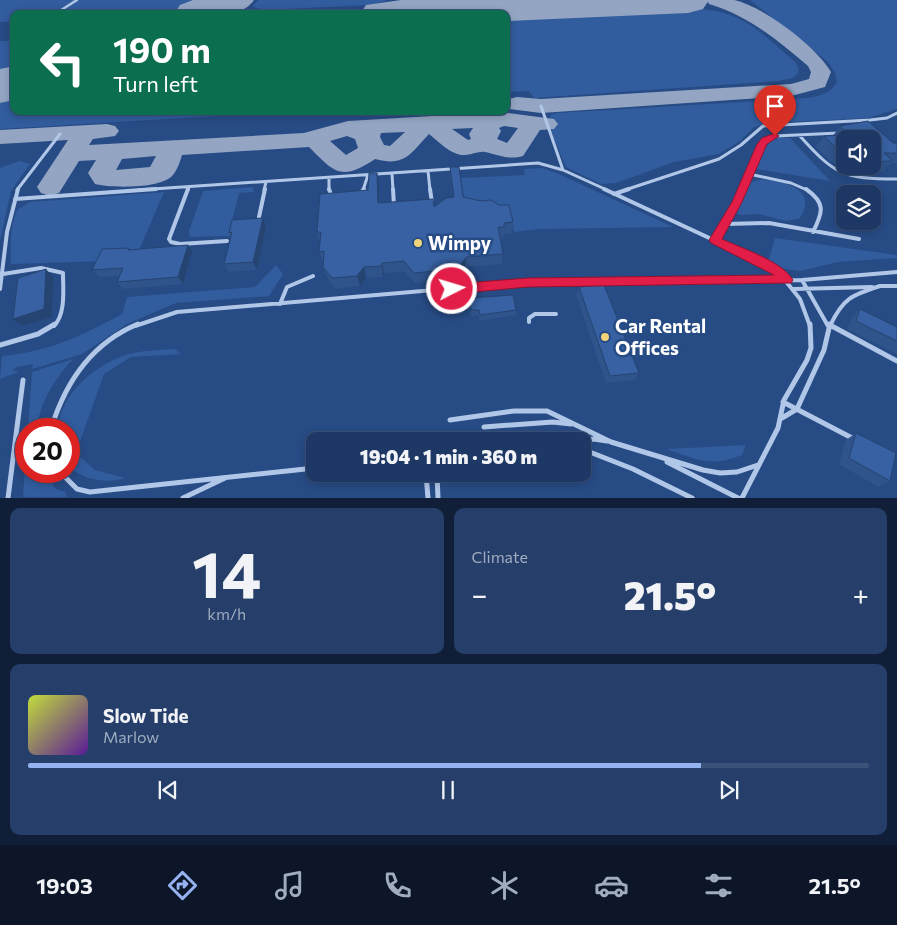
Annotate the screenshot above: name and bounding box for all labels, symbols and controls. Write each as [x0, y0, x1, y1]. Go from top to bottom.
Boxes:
text: 190 m [113, 27, 211, 70]
icon: left [30, 30, 95, 95]
text: Turn left [113, 70, 198, 97]
pin [754, 85, 796, 136]
icon: arrive [761, 92, 789, 120]
map controls [836, 130, 881, 230]
button: sound [836, 130, 881, 175]
button: layers [836, 185, 881, 230]
place label: Wimpy [428, 231, 492, 254]
marker: Wimpy [412, 237, 424, 249]
position arrow [425, 262, 477, 314]
place label: Car Rental Offices [615, 314, 706, 359]
marker: Car Rental Offices [599, 331, 611, 343]
speed limit sign: 20 [15, 418, 80, 483]
text: 19:04 · 1 min · 360 m [360, 445, 537, 468]
text: 14 [192, 532, 261, 611]
text: Climate [472, 547, 528, 566]
text: 21.5° [624, 571, 716, 618]
text: − [472, 577, 487, 611]
text: + [853, 577, 869, 611]
text: km/h [207, 604, 246, 623]
text: Slow Tide [103, 704, 189, 727]
text: Marlow [103, 727, 159, 746]
icon: previous [154, 776, 182, 804]
icon: pause [434, 776, 462, 804]
icon: next [715, 776, 743, 804]
icon: directions [165, 868, 200, 903]
icon: music [272, 868, 307, 903]
icon: phone [380, 868, 415, 903]
icon: climate [487, 868, 522, 903]
icon: car [594, 868, 629, 903]
icon: filters [701, 868, 736, 903]
text: 19:03 [36, 872, 93, 899]
text: 21.5° [809, 872, 861, 899]

